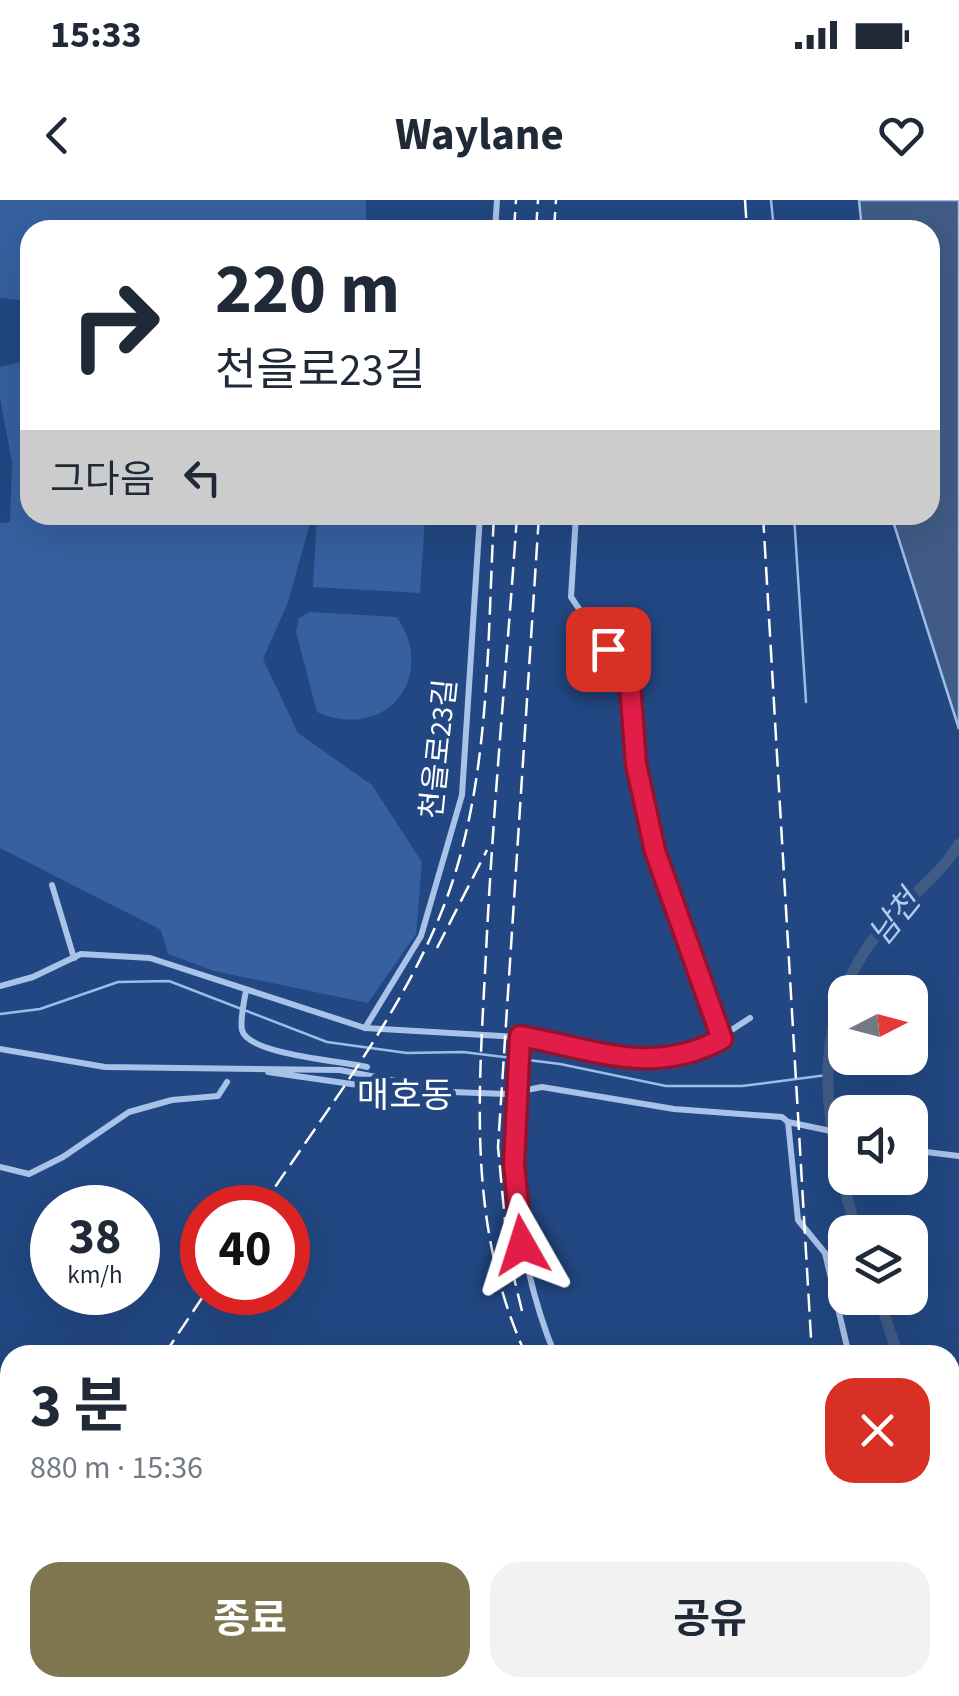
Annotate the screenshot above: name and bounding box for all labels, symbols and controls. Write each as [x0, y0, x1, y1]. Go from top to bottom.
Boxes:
text: 15:33 [50, 8, 142, 62]
text: Waylane [395, 103, 564, 167]
icon: back [30, 108, 85, 163]
icon: heart [874, 108, 929, 163]
text: 220 m [215, 240, 400, 340]
icon: right [50, 260, 180, 390]
text: 천을로23길 [215, 339, 425, 403]
icon: left [175, 450, 230, 505]
text: 그다음 [50, 453, 155, 507]
pin [566, 607, 651, 692]
icon: arrive [581, 622, 636, 677]
street label: 천을로23길 [410, 677, 468, 821]
water label: 남천 [859, 878, 934, 955]
north arrow [828, 975, 928, 1075]
map controls [828, 975, 928, 1315]
district label: 매호동 [357, 1071, 453, 1121]
button: sound [828, 1095, 928, 1195]
speed limit sign: 40 [180, 1185, 310, 1315]
position arrow [470, 1193, 574, 1297]
text: 38 [69, 1202, 121, 1273]
button: layers [828, 1215, 928, 1315]
text: km/h [67, 1257, 123, 1293]
text: 3 분 [30, 1365, 129, 1450]
button: close [825, 1378, 930, 1483]
text: 880 m · 15:36 [30, 1445, 203, 1491]
button: 종료 [30, 1562, 470, 1677]
button: 공유 [490, 1562, 930, 1677]

